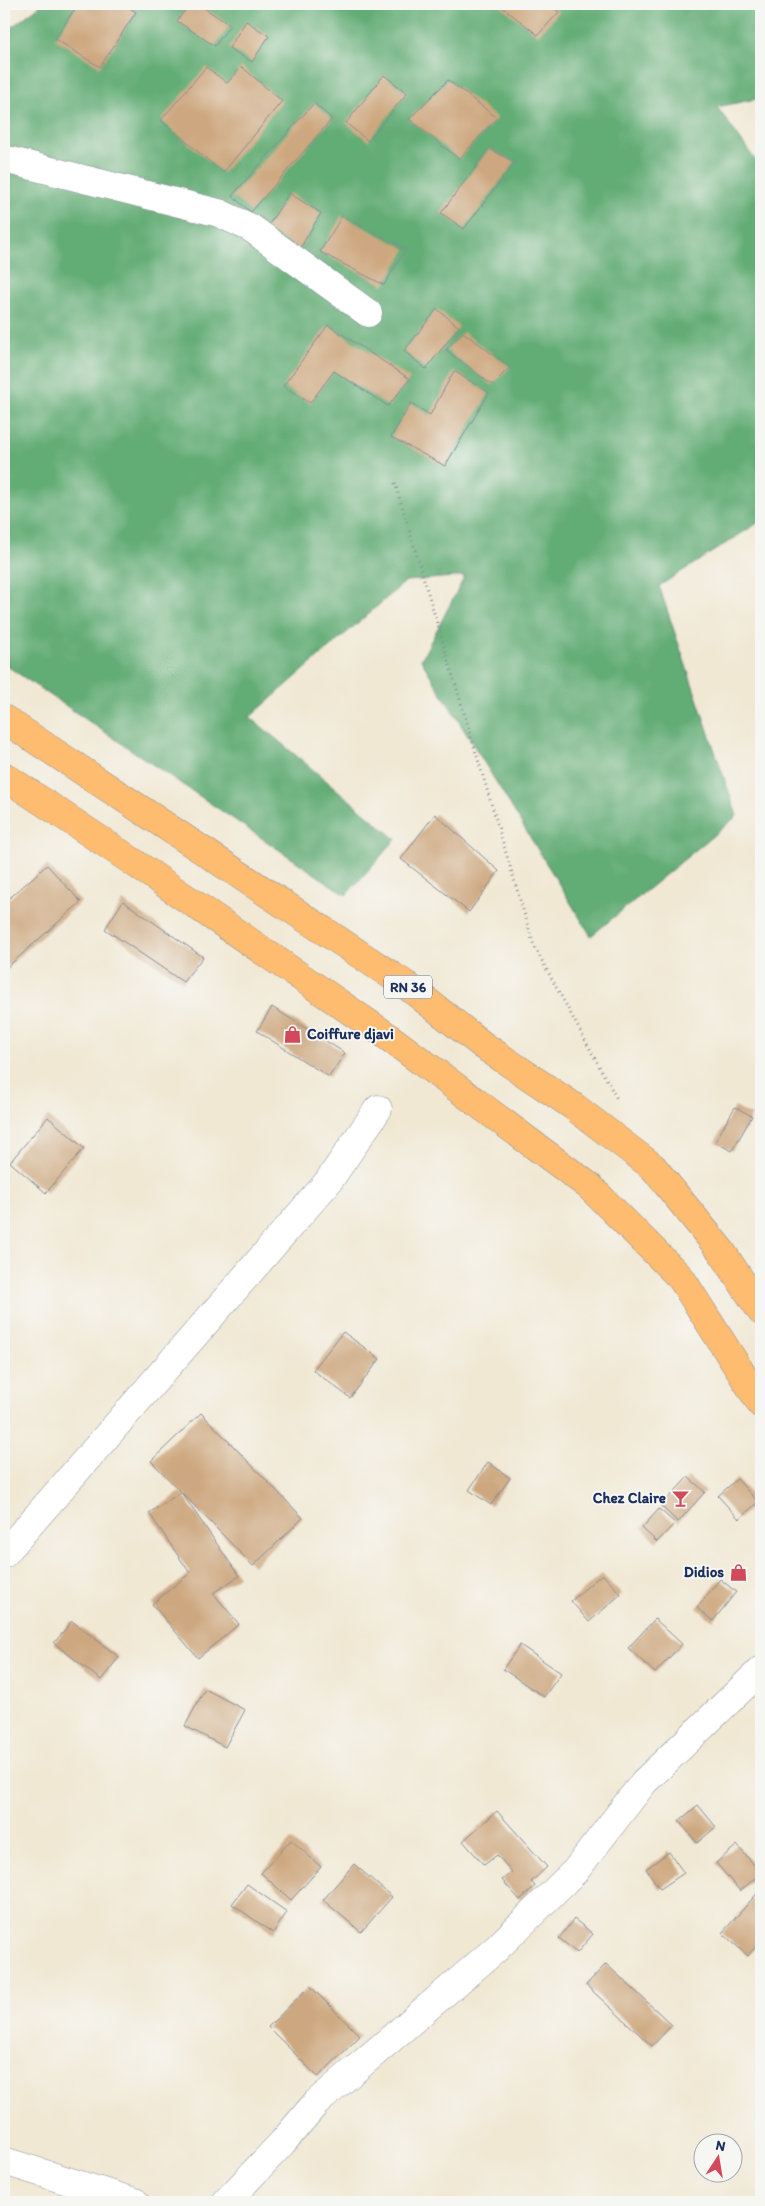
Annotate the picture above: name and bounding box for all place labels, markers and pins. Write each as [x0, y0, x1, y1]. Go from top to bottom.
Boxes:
shop icon: Coiffure djavi [283, 1024, 303, 1044]
place label: Coiffure djavi [307, 1025, 394, 1044]
bar icon: Chez Claire [670, 1488, 690, 1508]
place label: Chez Claire [593, 1489, 666, 1507]
shop icon: Didios [728, 1562, 748, 1582]
place label: Didios [684, 1563, 724, 1581]

